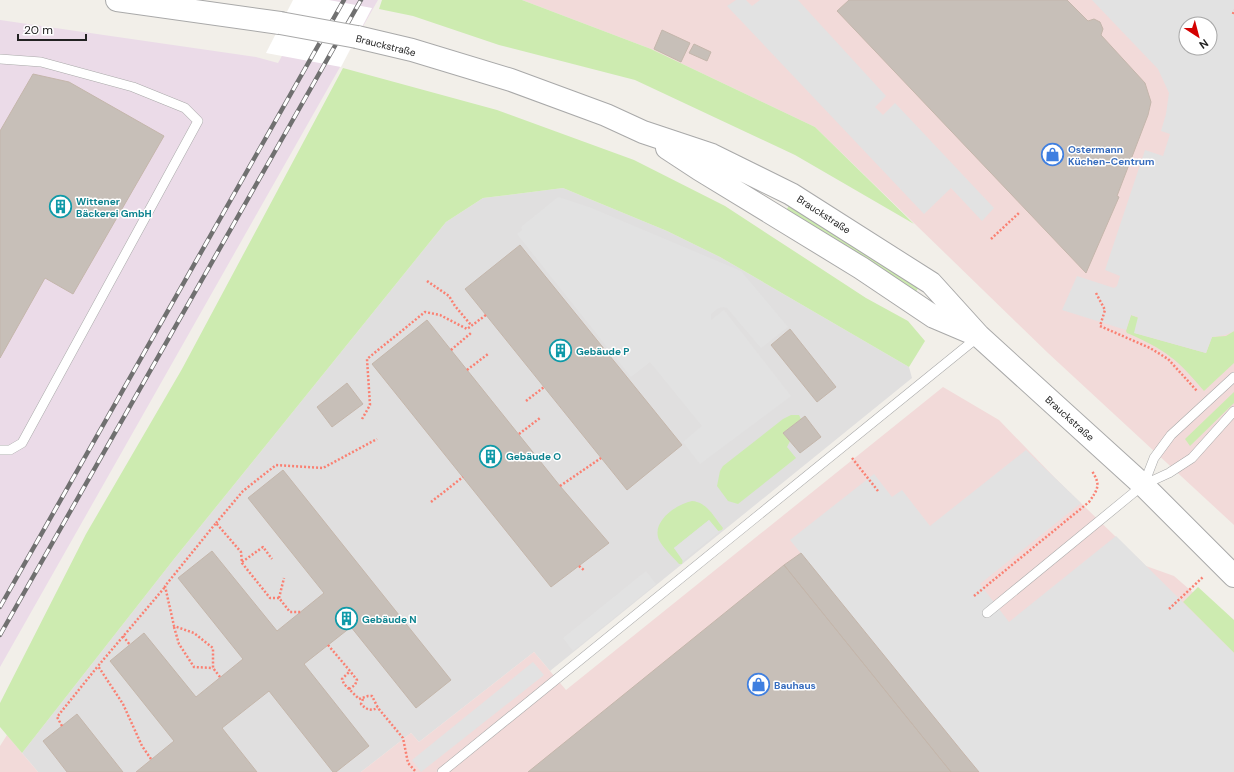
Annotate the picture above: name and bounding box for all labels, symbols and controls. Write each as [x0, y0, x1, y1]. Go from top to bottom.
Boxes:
scale bar [18, 16, 86, 42]
north arrow [1178, 16, 1218, 56]
text: 20 m [24, 22, 53, 38]
street label: Brauckstraße [355, 32, 418, 59]
text: N [1197, 36, 1211, 52]
shop icon: Ostermann Küchen-Centrum [1040, 142, 1066, 168]
place label: Ostermann Küchen-Centrum [1068, 143, 1154, 168]
street label: Brauckstraße [794, 192, 853, 237]
building icon: Wittener Bäckerei GmbH [48, 194, 74, 220]
place label: Wittener Bäckerei GmbH [76, 195, 152, 220]
building icon: Gebäude P [547, 338, 573, 364]
place label: Gebäude P [576, 345, 629, 358]
street label: Brauckstraße [1043, 393, 1097, 444]
building icon: Gebäude O [478, 443, 504, 469]
place label: Gebäude O [506, 450, 561, 463]
building icon: Gebäude N [334, 606, 360, 632]
place label: Gebäude N [362, 613, 417, 626]
shop icon: Bauhaus [745, 672, 771, 698]
place label: Bauhaus [774, 679, 816, 692]

